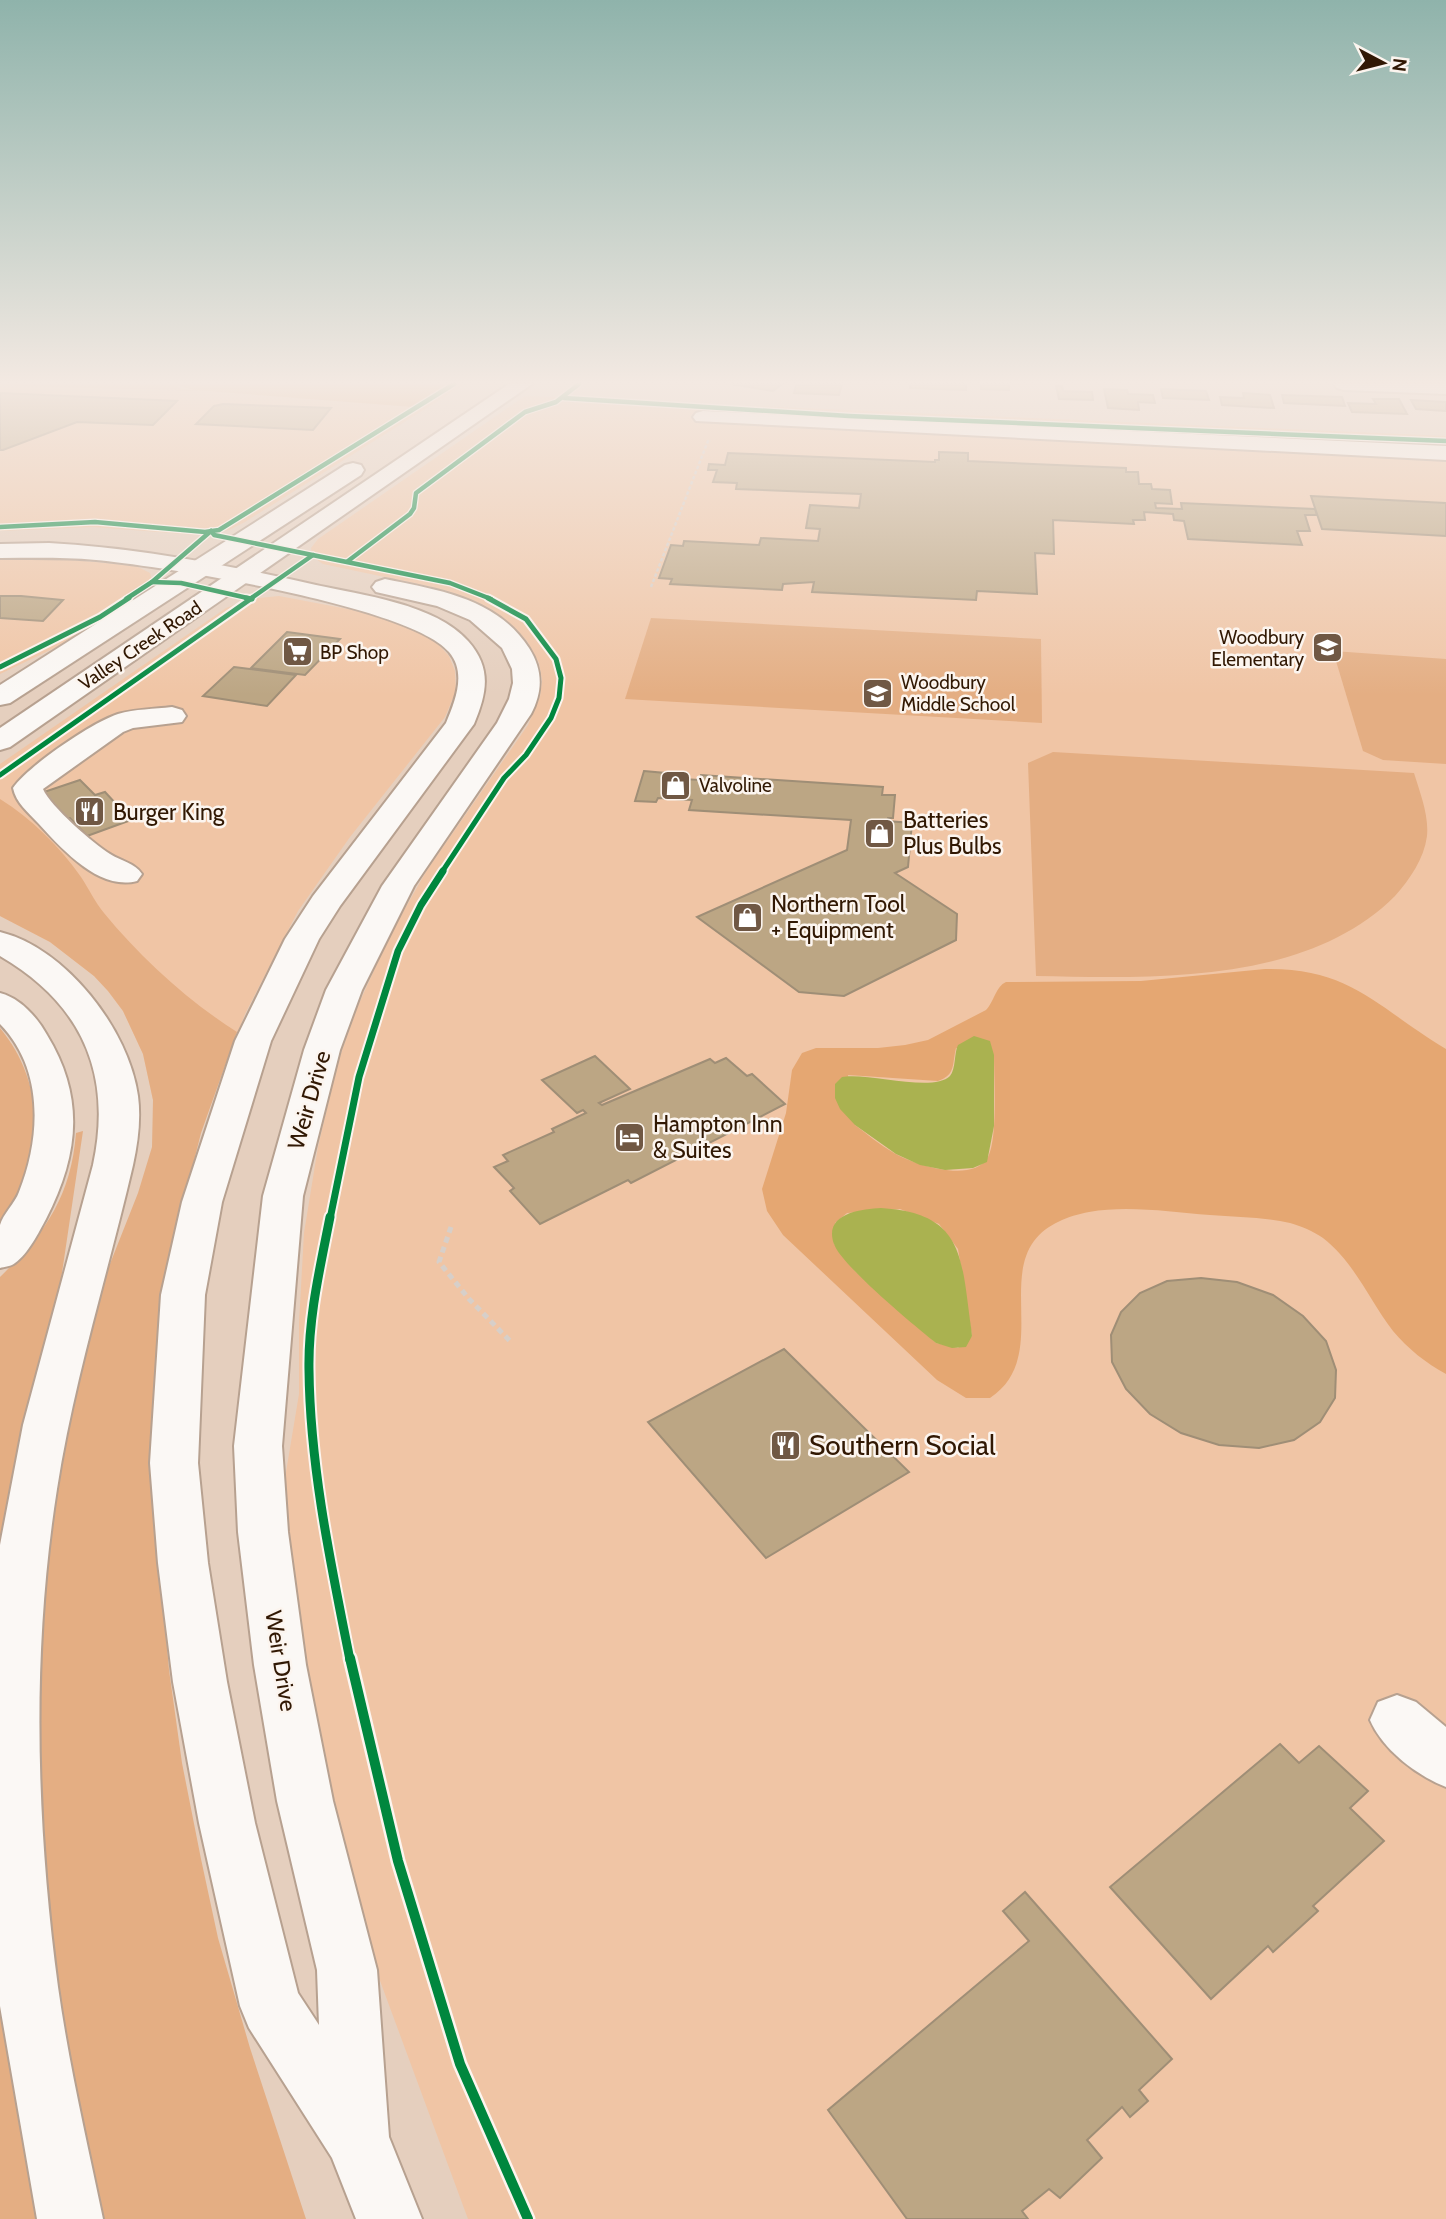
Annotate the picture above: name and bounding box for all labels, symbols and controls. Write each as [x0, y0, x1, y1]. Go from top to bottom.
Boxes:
north arrow [1348, 28, 1418, 98]
text: N [1387, 57, 1412, 73]
street label: Valley Creek Road [75, 596, 206, 695]
place label: Woodbury Elementary [1211, 626, 1304, 671]
school or university icon: Woodbury Elementary [1310, 631, 1344, 665]
supermarket icon: BP Shop [280, 635, 314, 669]
place label: BP Shop [320, 641, 389, 664]
place label: Woodbury Middle School [901, 671, 1016, 716]
school or university icon: Woodbury Middle School [861, 676, 895, 710]
shop icon: Valvoline [659, 768, 693, 802]
place label: Valvoline [699, 774, 772, 797]
restaurant icon: Burger King [73, 795, 107, 829]
place label: Burger King [113, 798, 225, 826]
place label: Batteries Plus Bulbs [903, 806, 1002, 860]
shop icon: Batteries Plus Bulbs [863, 816, 897, 850]
place label: Northern Tool + Equipment [771, 890, 906, 944]
shop icon: Northern Tool + Equipment [731, 900, 765, 934]
street label: Weir Drive [282, 1047, 337, 1153]
place label: Hampton Inn & Suites [653, 1110, 783, 1164]
hotel icon: Hampton Inn & Suites [613, 1120, 647, 1154]
restaurant icon: Southern Social [769, 1428, 803, 1462]
place label: Southern Social [809, 1428, 996, 1462]
street label: Weir Drive [259, 1609, 303, 1714]

